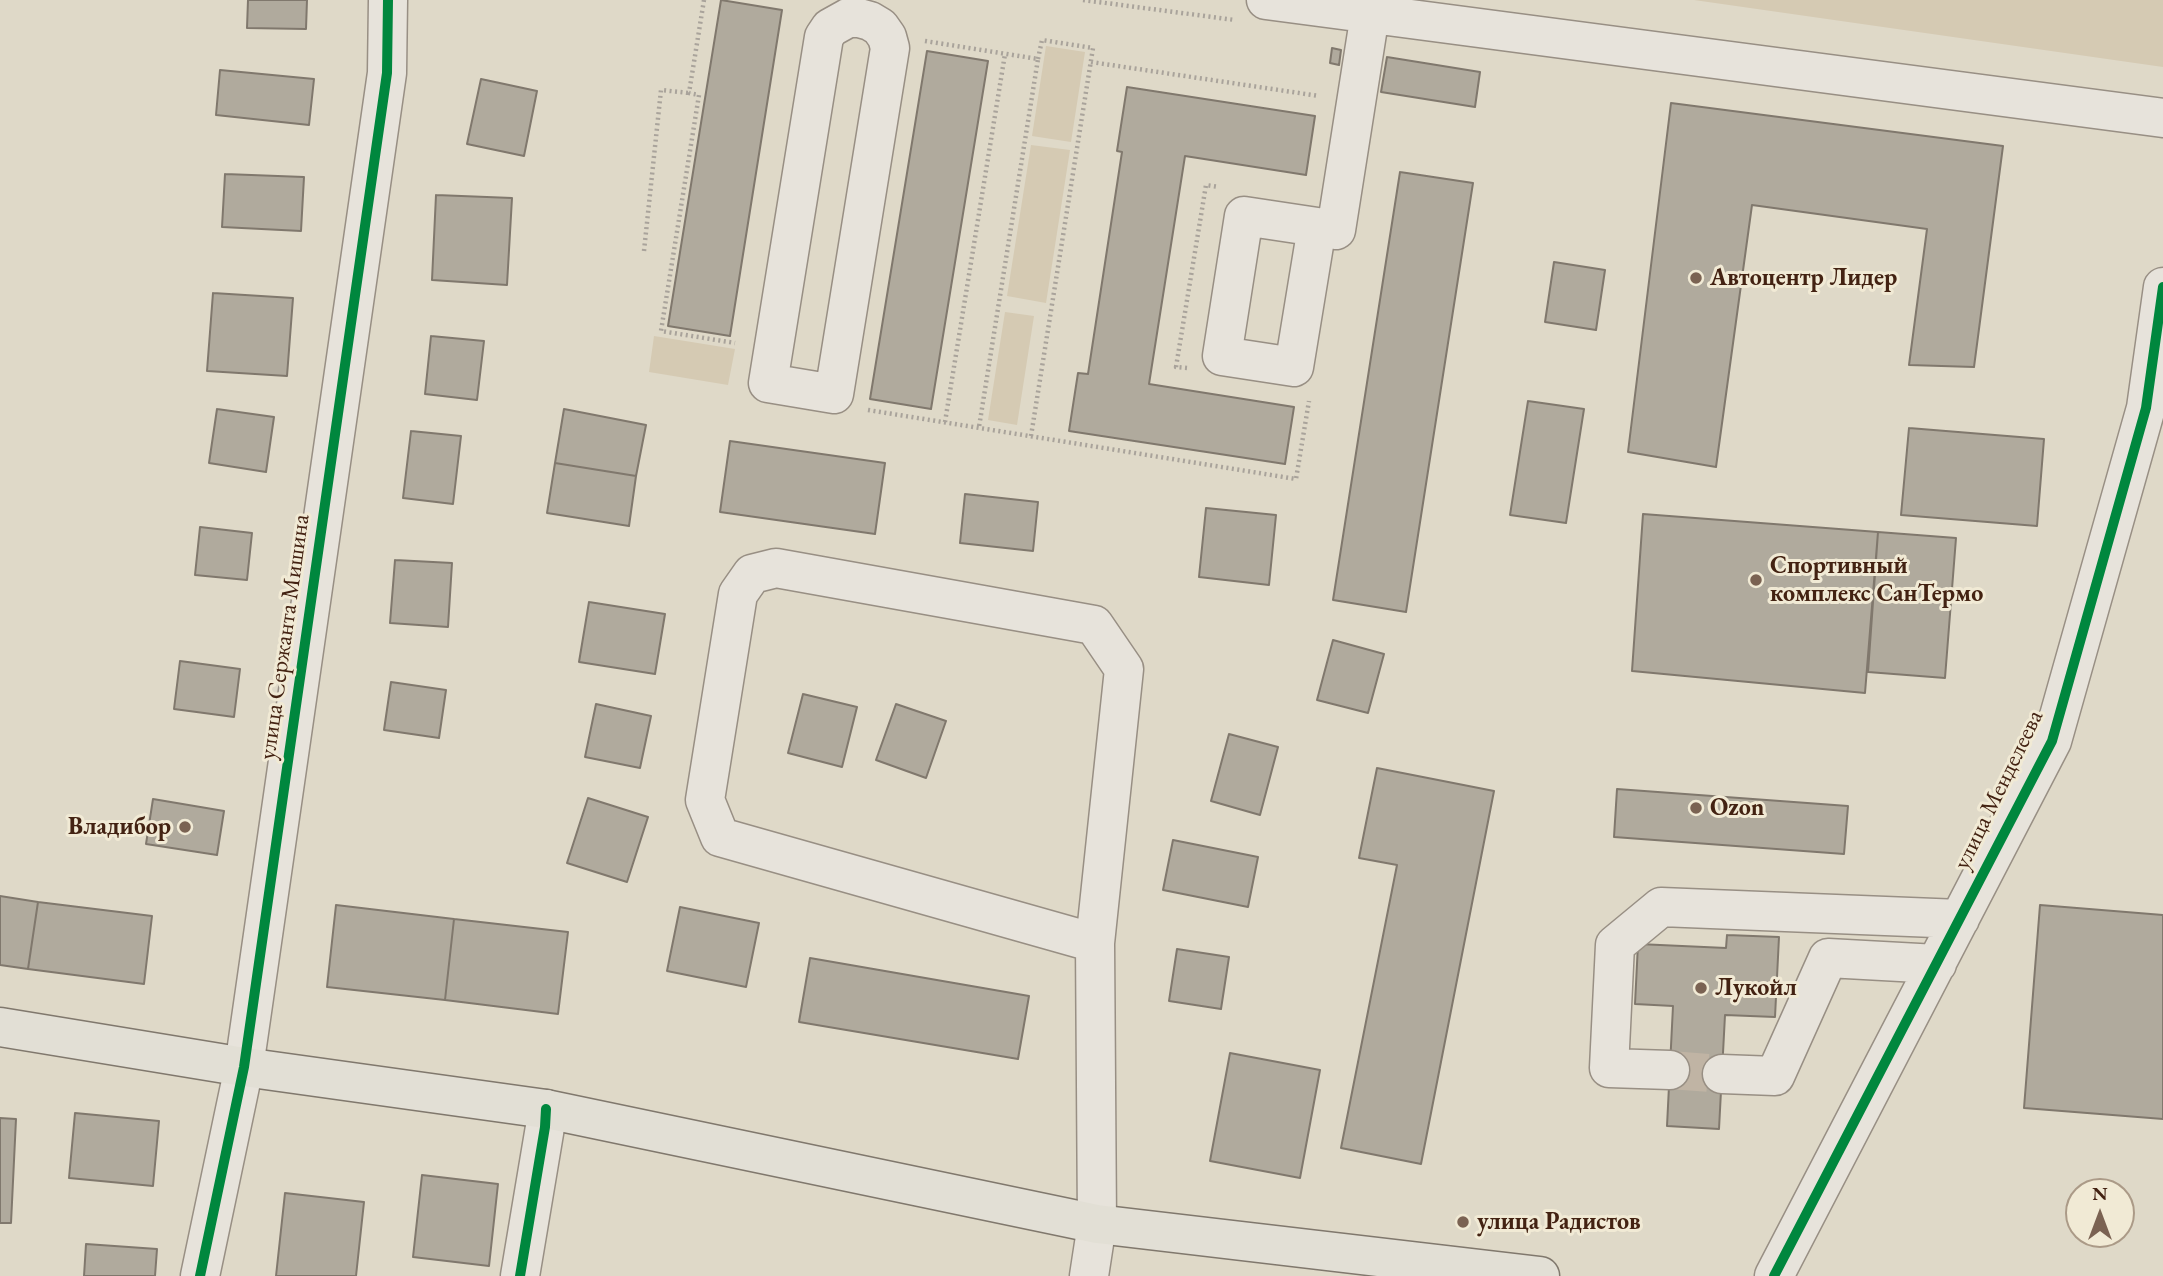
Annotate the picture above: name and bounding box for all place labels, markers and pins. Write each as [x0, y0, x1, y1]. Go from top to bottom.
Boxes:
place label: Автоцентр Лидер [1710, 264, 1897, 292]
marker: Автоцентр Лидер [1688, 270, 1704, 286]
place label: Спортивный комплекс СанТермо [1770, 552, 1983, 608]
marker: Спортивный комплекс СанТермо [1748, 572, 1764, 588]
place label: Ozon [1710, 794, 1764, 822]
marker: Ozon [1688, 800, 1704, 816]
place label: Владибор [68, 813, 171, 841]
marker: Владибор [177, 819, 193, 835]
place label: Лукойл [1715, 974, 1797, 1002]
marker: Лукойл [1693, 980, 1709, 996]
place label: улица Радистов [1477, 1208, 1641, 1236]
marker: улица Радистов [1455, 1214, 1471, 1230]

